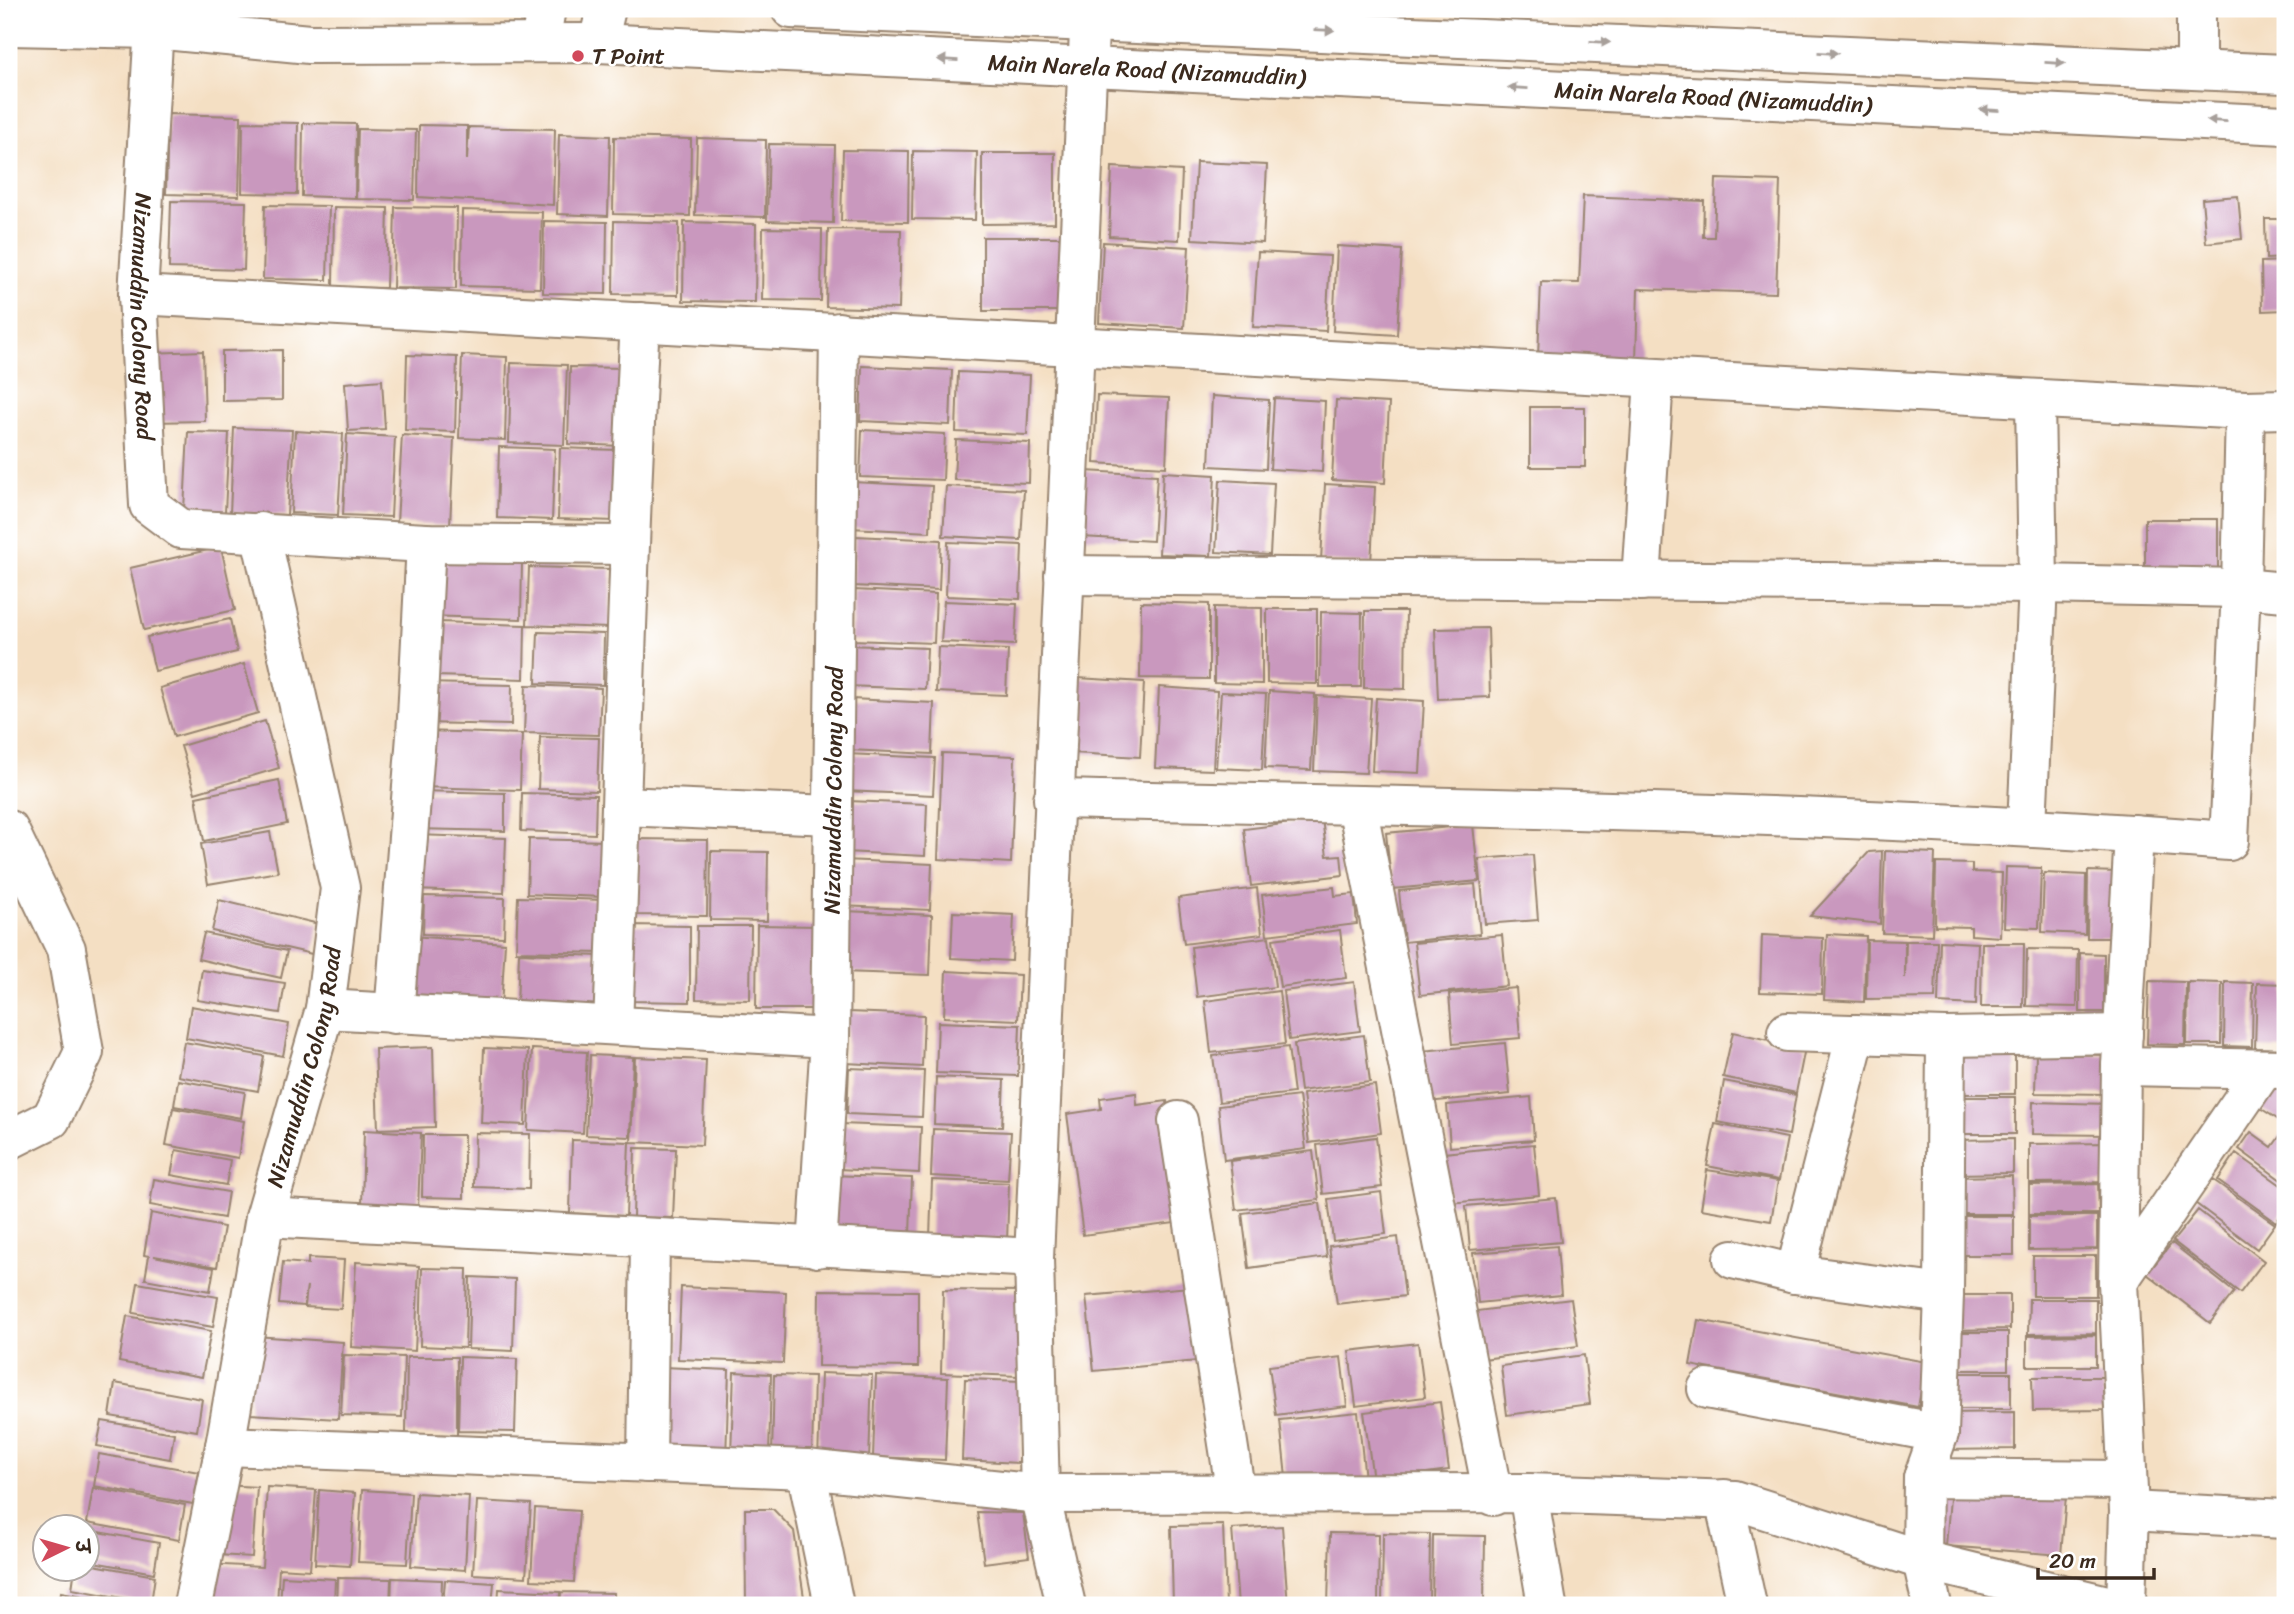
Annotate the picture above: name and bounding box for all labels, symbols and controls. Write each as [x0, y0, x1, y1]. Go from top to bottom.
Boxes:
one-way arrow [1313, 25, 1335, 36]
place label: T Point [592, 36, 665, 77]
one-way arrow [1590, 37, 1612, 48]
street label: Main Narela Road (Nizamuddin) [987, 41, 1308, 98]
one-way arrow [1817, 47, 1839, 58]
marker: T Point [570, 48, 586, 64]
one-way arrow [937, 54, 959, 65]
one-way arrow [2044, 58, 2066, 69]
street label: Main Narela Road (Nizamuddin) [1553, 69, 1874, 125]
one-way arrow [1507, 82, 1529, 93]
one-way arrow [1979, 105, 2001, 116]
one-way arrow [2206, 116, 2228, 127]
street label: Nizamuddin Colony Road [117, 192, 166, 443]
street label: Nizamuddin Colony Road [811, 665, 855, 914]
street label: Nizamuddin Colony Road [254, 943, 353, 1192]
north arrow [32, 1512, 102, 1582]
text: उ [65, 1537, 100, 1557]
scale bar [2038, 1537, 2154, 1581]
text: 20 m [2049, 1542, 2096, 1580]

